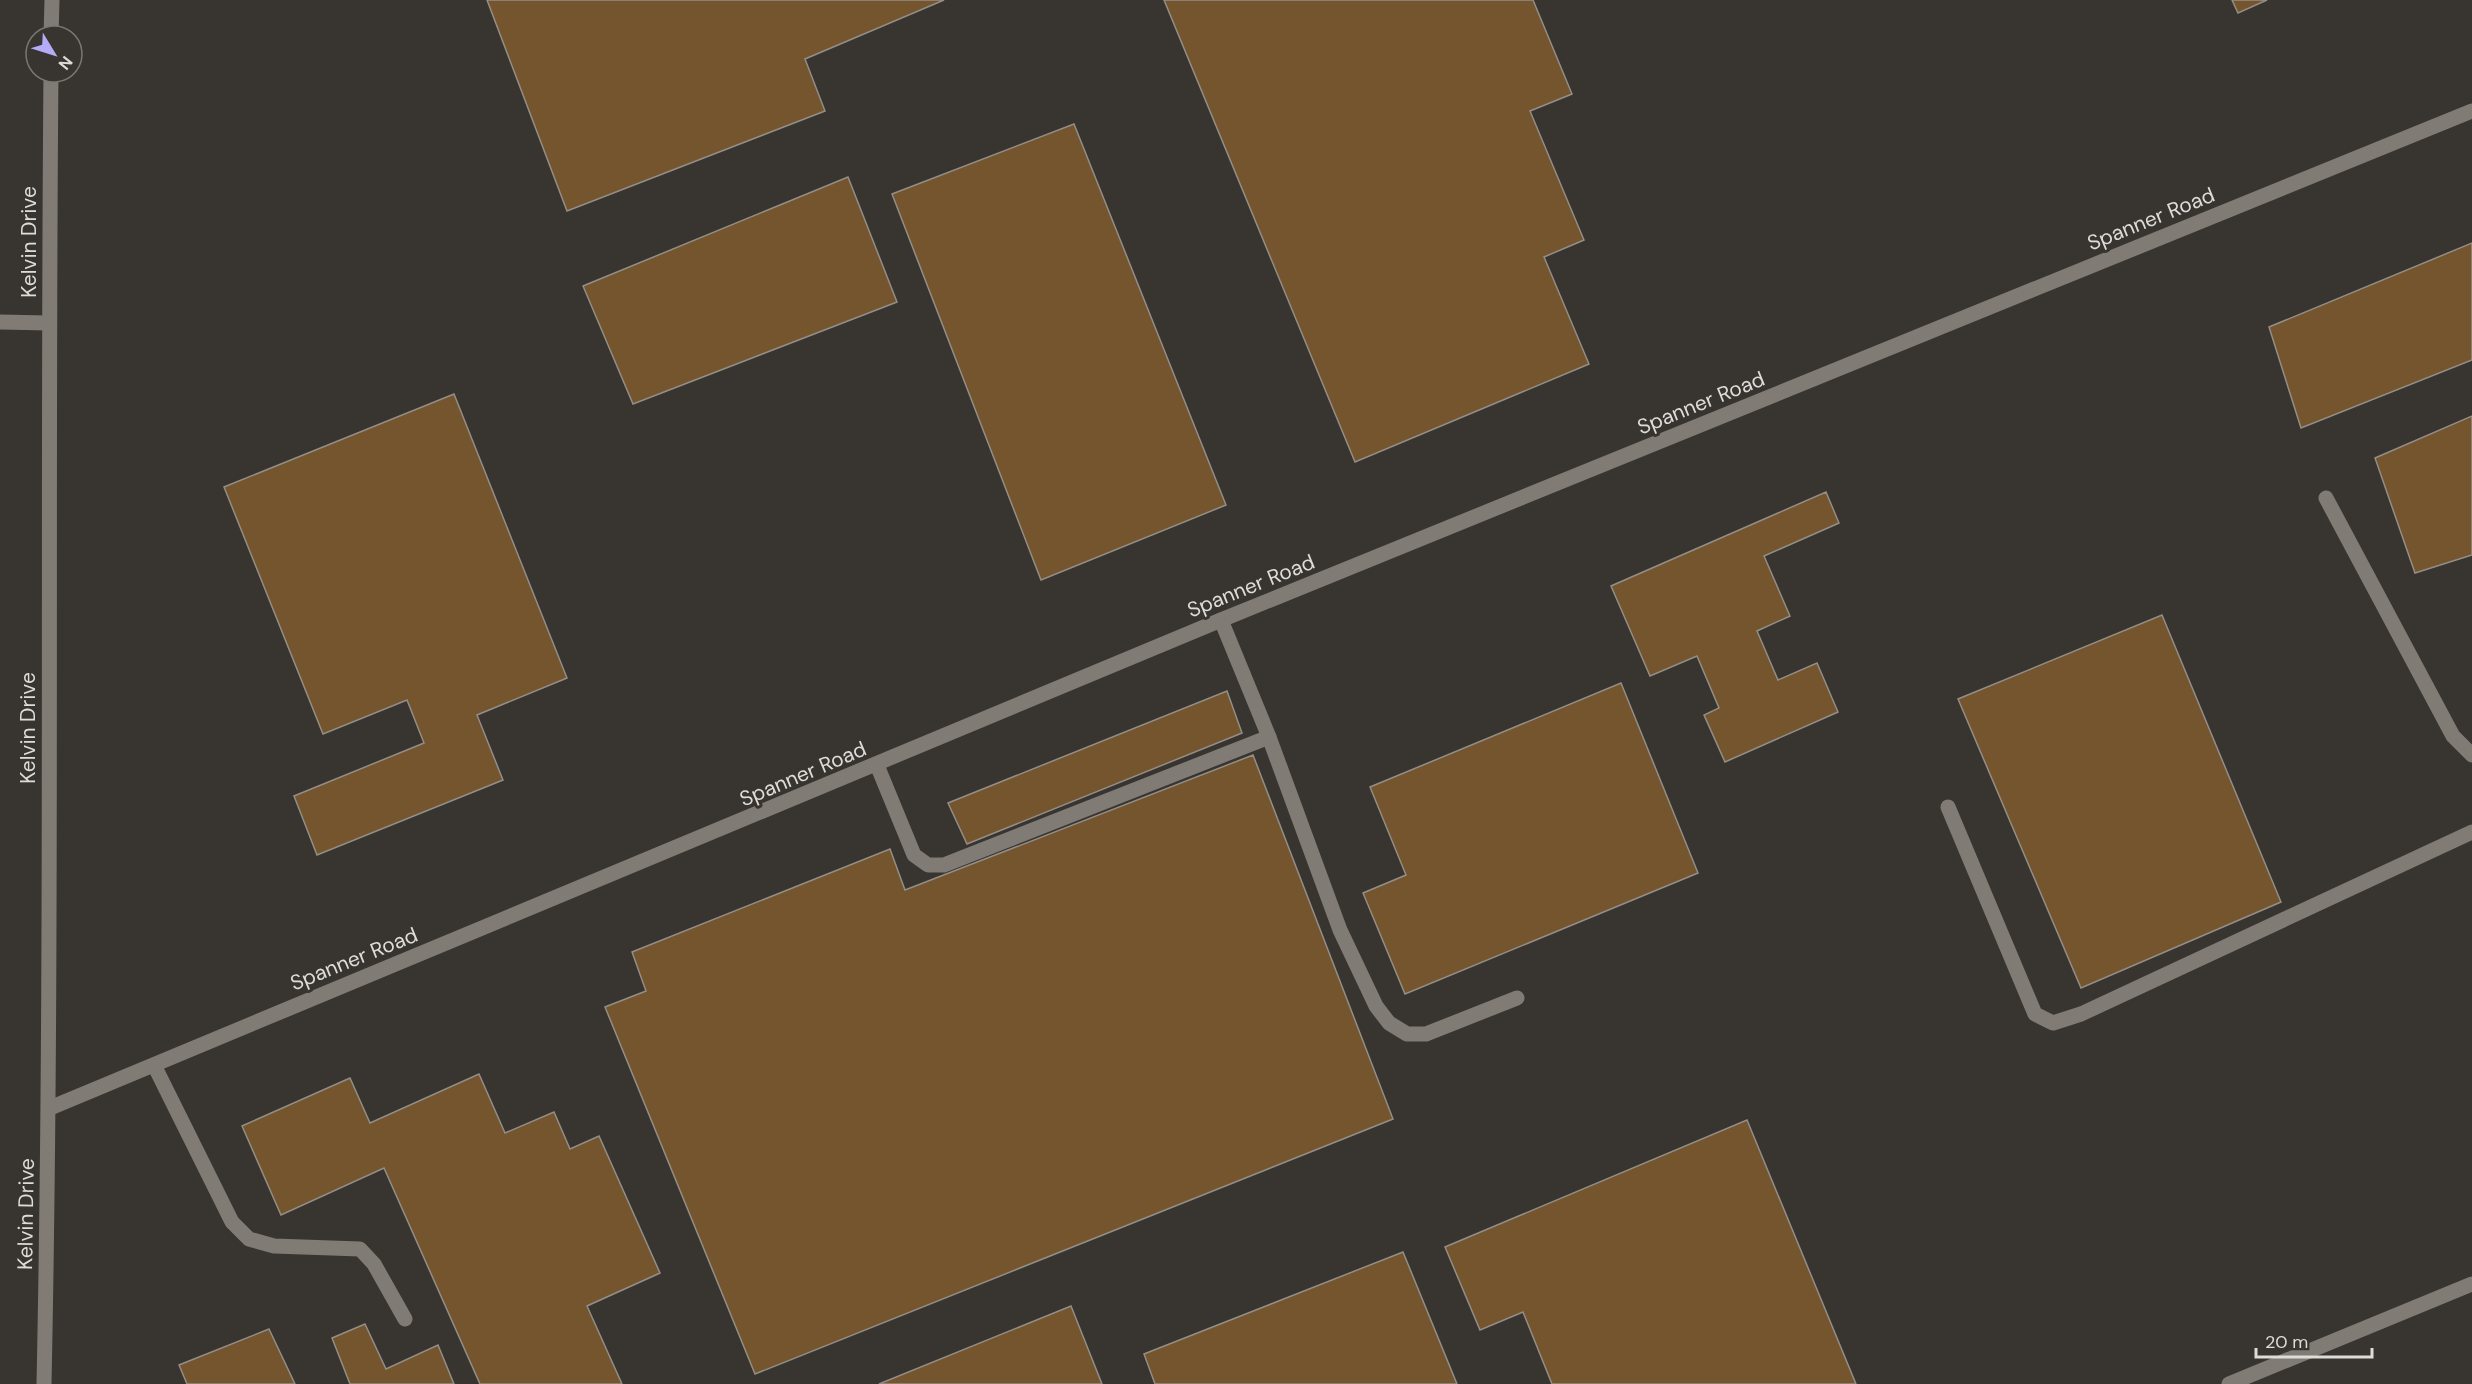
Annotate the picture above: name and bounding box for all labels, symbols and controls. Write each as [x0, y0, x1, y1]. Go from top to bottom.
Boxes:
north arrow [24, 24, 84, 84]
text: N [54, 52, 77, 74]
street label: Spanner Road [2083, 181, 2219, 257]
street label: Kelvin Drive [15, 186, 43, 298]
street label: Spanner Road [1633, 365, 1769, 441]
street label: Spanner Road [1183, 548, 1319, 624]
street label: Kelvin Drive [14, 672, 42, 784]
street label: Spanner Road [735, 735, 871, 813]
street label: Spanner Road [286, 921, 422, 997]
street label: Kelvin Drive [11, 1158, 41, 1270]
scale bar [2256, 1321, 2372, 1359]
text: 20 m [2265, 1330, 2308, 1354]

